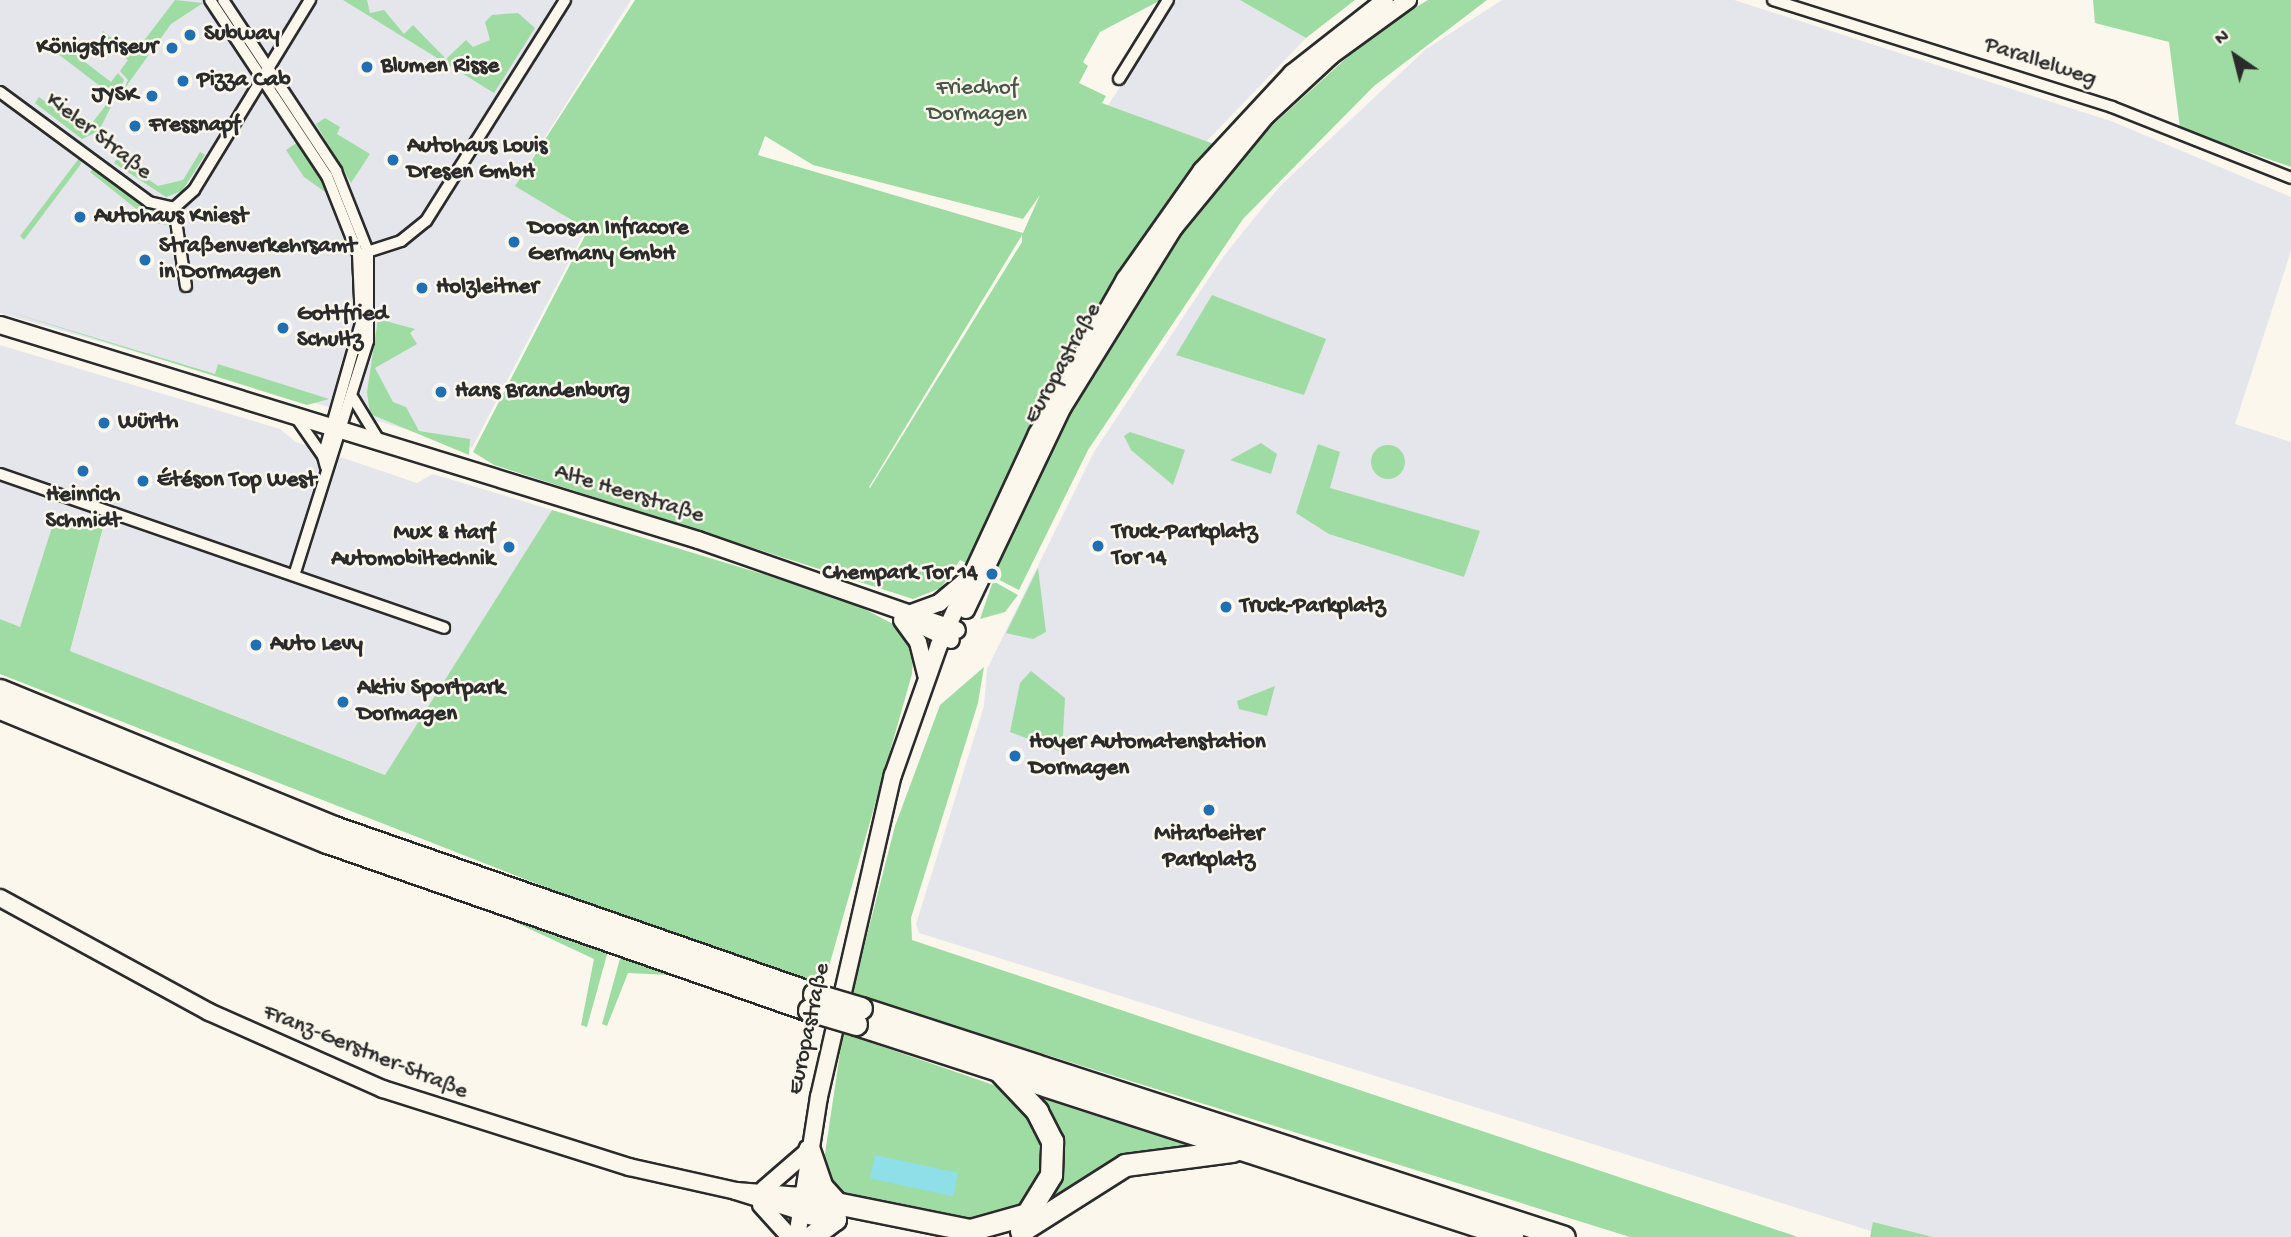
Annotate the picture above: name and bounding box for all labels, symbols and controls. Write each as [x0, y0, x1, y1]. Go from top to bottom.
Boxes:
place label: Subway [204, 21, 280, 49]
north arrow [2200, 21, 2270, 91]
text: N [2211, 25, 2234, 51]
marker: Subway [182, 27, 198, 43]
street label: Parallelweg [1980, 32, 2100, 94]
place label: Königsfriseur [36, 34, 158, 62]
marker: Königsfriseur [164, 40, 180, 56]
place label: Blumen Risse [381, 53, 499, 81]
marker: Blumen Risse [359, 59, 375, 75]
place label: Pizza Cab [197, 67, 291, 95]
marker: Pizza Cab [175, 73, 191, 89]
park label: Friedhof Dormagen [927, 75, 1027, 129]
place label: JYSK [92, 82, 138, 110]
street label: Kieler Straße [40, 87, 156, 187]
marker: JYSK [144, 88, 160, 104]
place label: Fressnapf [149, 112, 240, 140]
marker: Fressnapf [127, 118, 143, 134]
place label: Autohaus Louis Dresen GmbH [407, 133, 547, 187]
marker: Autohaus Louis Dresen GmbH [385, 152, 401, 168]
place label: Autohaus Kniest [94, 203, 248, 231]
marker: Autohaus Kniest [72, 209, 88, 225]
place label: Doosan Infracore Germany GmbH [528, 215, 689, 269]
place label: Straßenverkehrsamt in Dormagen [159, 233, 356, 287]
marker: Doosan Infracore Germany GmbH [506, 234, 522, 250]
marker: Straßenverkehrsamt in Dormagen [137, 252, 153, 268]
place label: Holzleitner [436, 274, 539, 302]
marker: Holzleitner [414, 280, 430, 296]
street label: Europastraße [1019, 299, 1109, 429]
place label: Gottfried Schultz [297, 301, 388, 355]
marker: Gottfried Schultz [275, 320, 291, 336]
place label: Hans Brandenburg [455, 378, 630, 406]
marker: Hans Brandenburg [433, 384, 449, 400]
place label: Würth [118, 409, 178, 437]
marker: Würth [96, 415, 112, 431]
street label: Alte Heerstraße [551, 459, 707, 531]
marker: Heinrich Schmidt [75, 463, 91, 479]
place label: Étéson Top West [157, 467, 316, 495]
marker: Étéson Top West [135, 473, 151, 489]
place label: Heinrich Schmidt [45, 482, 121, 536]
place label: Truck-Parkplatz Tor 14 [1112, 519, 1258, 573]
place label: Mux & Harf Automobiltechnik [331, 520, 495, 574]
marker: Truck-Parkplatz Tor 14 [1090, 538, 1106, 554]
marker: Mux & Harf Automobiltechnik [501, 539, 517, 555]
place label: Chempark Tor 14 [823, 560, 978, 588]
marker: Chempark Tor 14 [984, 566, 1000, 582]
place label: Truck-Parkplatz [1240, 593, 1386, 621]
marker: Truck-Parkplatz [1218, 599, 1234, 615]
place label: Auto Levy [270, 631, 363, 659]
marker: Auto Levy [248, 637, 264, 653]
place label: Aktiv Sportpark Dormagen [357, 675, 505, 729]
marker: Aktiv Sportpark Dormagen [335, 694, 351, 710]
place label: Hoyer Automatenstation Dormagen [1029, 729, 1266, 783]
marker: Hoyer Automatenstation Dormagen [1007, 748, 1023, 764]
marker: Mitarbeiter Parkplatz [1201, 802, 1217, 818]
place label: Mitarbeiter Parkplatz [1154, 821, 1264, 875]
street label: Europastraße [783, 961, 837, 1097]
street label: Franz-Gerstner-Straße [259, 999, 471, 1107]

